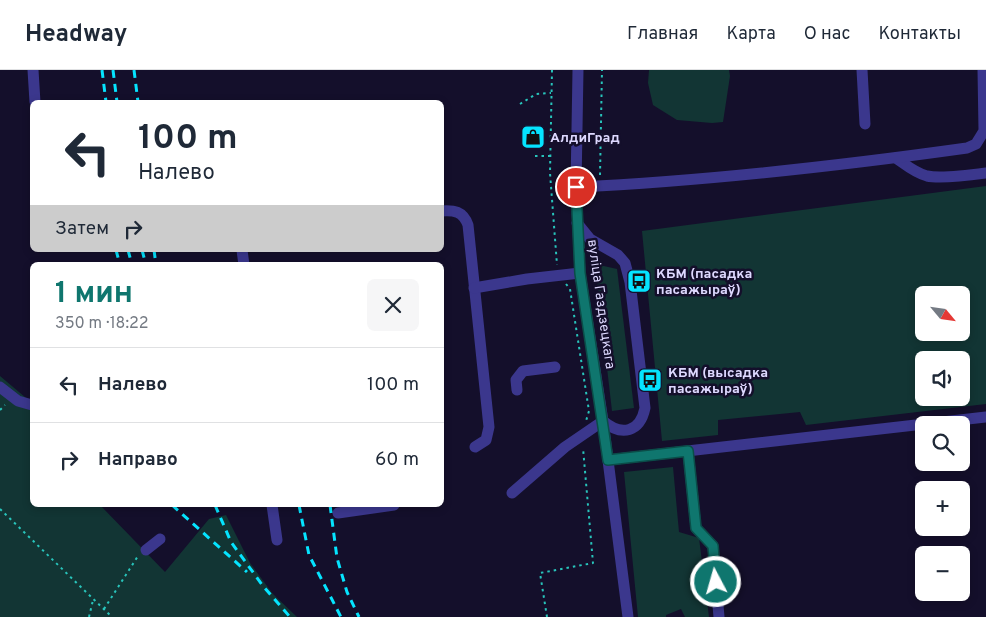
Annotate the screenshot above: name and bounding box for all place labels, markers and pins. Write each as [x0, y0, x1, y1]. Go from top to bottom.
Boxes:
shop icon: АлдиГрад [520, 124, 546, 150]
place label: АлдиГрад [550, 130, 620, 147]
pin [555, 166, 597, 208]
place label: КБМ (пасадка пасажыраў) [656, 266, 752, 299]
bus stop icon: КБМ (пасадка пасажыраў) [626, 268, 652, 294]
place label: КБМ (высадка пасажыраў) [668, 365, 768, 398]
bus stop icon: КБМ (высадка пасажыраў) [637, 367, 663, 393]

